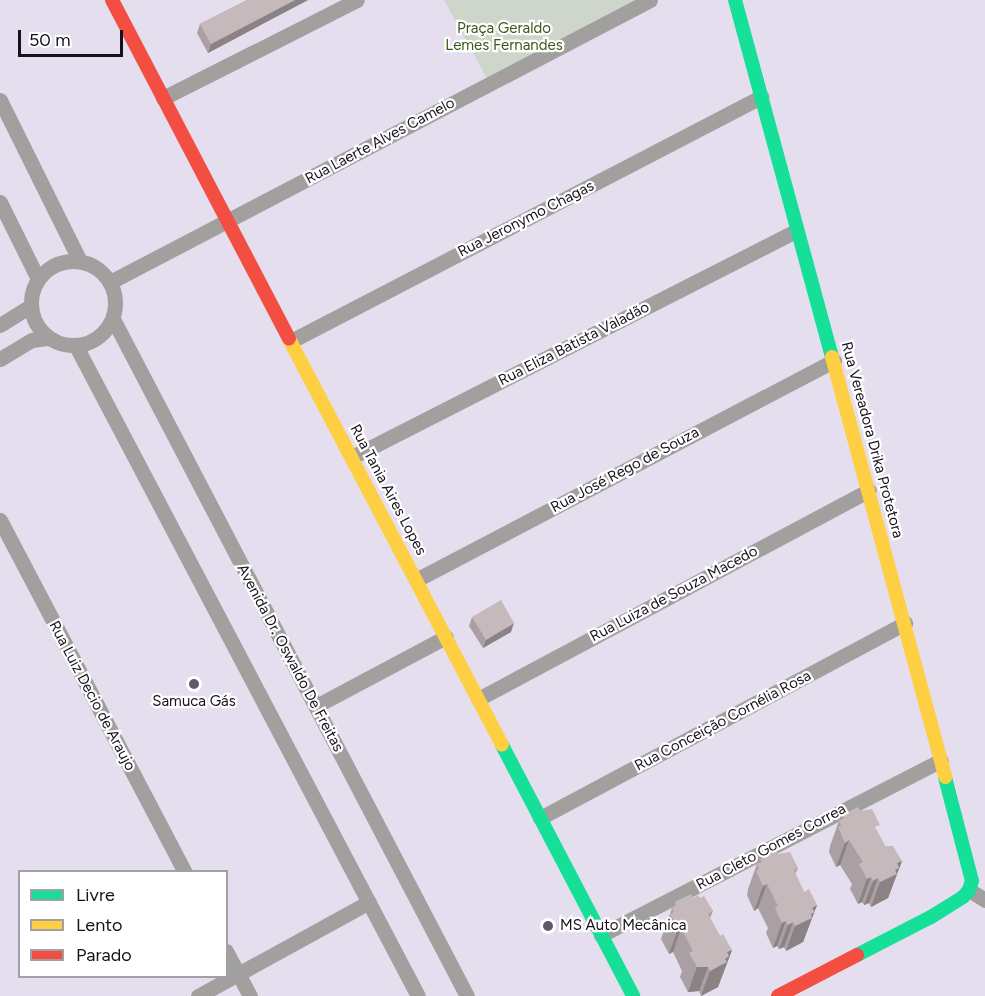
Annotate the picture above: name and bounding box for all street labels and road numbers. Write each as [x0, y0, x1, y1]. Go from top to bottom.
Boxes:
street label: Rua Laerte Alves Camelo [302, 94, 458, 188]
street label: Rua Jeronymo Chagas [455, 177, 597, 261]
street label: Rua Eliza Batista Valadão [496, 298, 652, 390]
street label: Rua Vereadora Drika Protetora [837, 340, 907, 540]
street label: Rua Tania Aires Lopes [346, 422, 430, 558]
street label: Rua José Rego de Souza [548, 423, 702, 517]
street label: Rua Luiza de Souza Macedo [587, 542, 761, 646]
street label: Avenida Dr. Oswaldo De Freitas [233, 561, 347, 755]
street label: Rua Luiz Decio de Araujo [45, 618, 139, 774]
street label: Rua Conceição Cornélia Rosa [632, 667, 814, 775]
street label: Rua Cleto Gomes Correa [693, 800, 849, 894]

